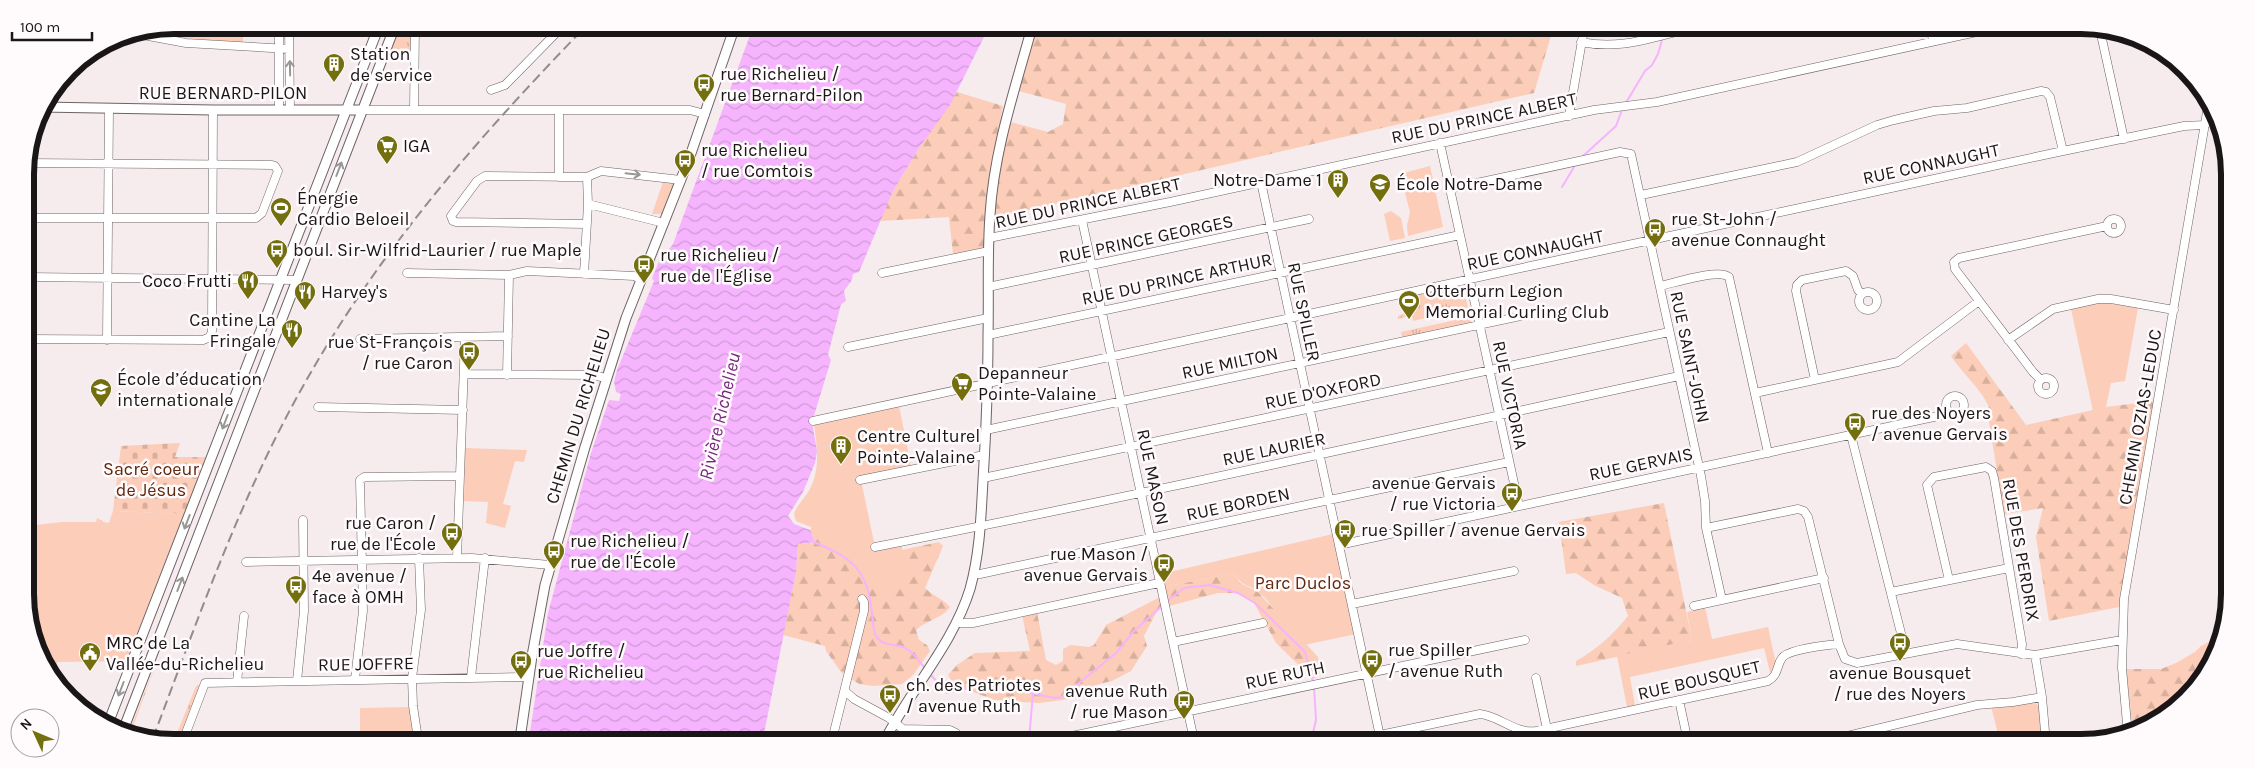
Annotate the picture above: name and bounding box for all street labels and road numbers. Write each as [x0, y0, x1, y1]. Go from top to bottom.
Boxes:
street label: RUE BERNARD-PILON [139, 82, 307, 104]
street label: RUE DU PRINCE ALBERT [1389, 88, 1579, 148]
street label: RUE CONNAUGHT [1861, 139, 2001, 189]
street label: RUE DU PRINCE ALBERT [993, 173, 1183, 233]
street label: RUE PRINCE GEORGES [1057, 210, 1235, 268]
street label: RUE CONNAUGHT [1465, 225, 1605, 275]
street label: RUE DU PRINCE ARTHUR [1080, 248, 1274, 310]
street label: RUE SPILLER [1283, 260, 1325, 364]
street label: RUE SAINT-JOHN [1665, 289, 1715, 425]
street label: CHEMIN DU RICHELIEU [541, 325, 615, 507]
street label: CHEMIN OZIAS-LEDUC [2114, 327, 2166, 507]
street label: RUE VICTORIA [1488, 339, 1532, 451]
street label: RUE MILTON [1180, 342, 1280, 384]
street label: RUE D'OXFORD [1263, 368, 1383, 414]
street label: RUE MASON [1132, 427, 1174, 527]
street label: RUE LAURIER [1220, 427, 1328, 471]
street label: RUE GERVAIS [1587, 442, 1695, 486]
street label: RUE DES PERDRIX [1998, 477, 2044, 623]
street label: RUE BORDEN [1184, 482, 1292, 526]
street label: RUE JOFFRE [318, 652, 414, 676]
street label: RUE BOUSQUET [1636, 655, 1762, 705]
street label: RUE RUTH [1243, 656, 1327, 694]

